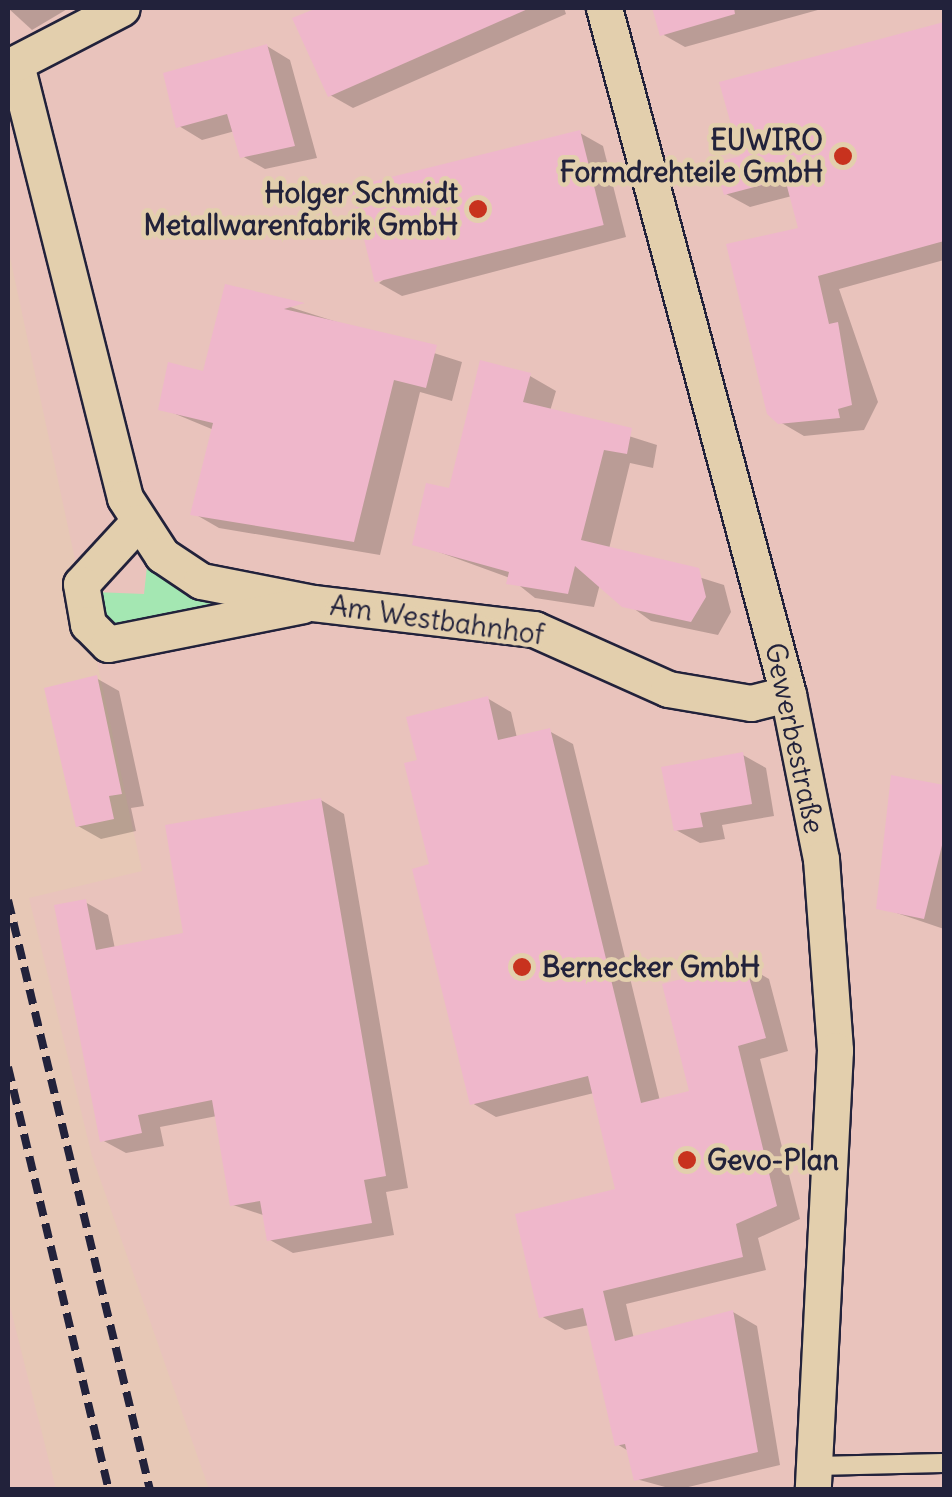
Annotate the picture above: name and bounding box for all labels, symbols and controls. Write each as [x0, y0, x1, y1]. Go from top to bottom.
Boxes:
place label: EUWIRO Formdrehteile GmbH [560, 123, 823, 189]
marker: EUWIRO Formdrehteile GmbH [832, 145, 854, 167]
place label: Holger Schmidt Metallwarenfabrik GmbH [144, 176, 458, 242]
marker: Holger Schmidt Metallwarenfabrik GmbH [467, 198, 489, 220]
street label: Am Westbahnhof [328, 588, 546, 652]
street label: Gewerbestraße [758, 640, 832, 836]
place label: Bernecker GmbH [542, 950, 760, 984]
marker: Bernecker GmbH [511, 956, 533, 978]
place label: Gevo-Plan [707, 1143, 839, 1177]
marker: Gevo-Plan [676, 1149, 698, 1171]

